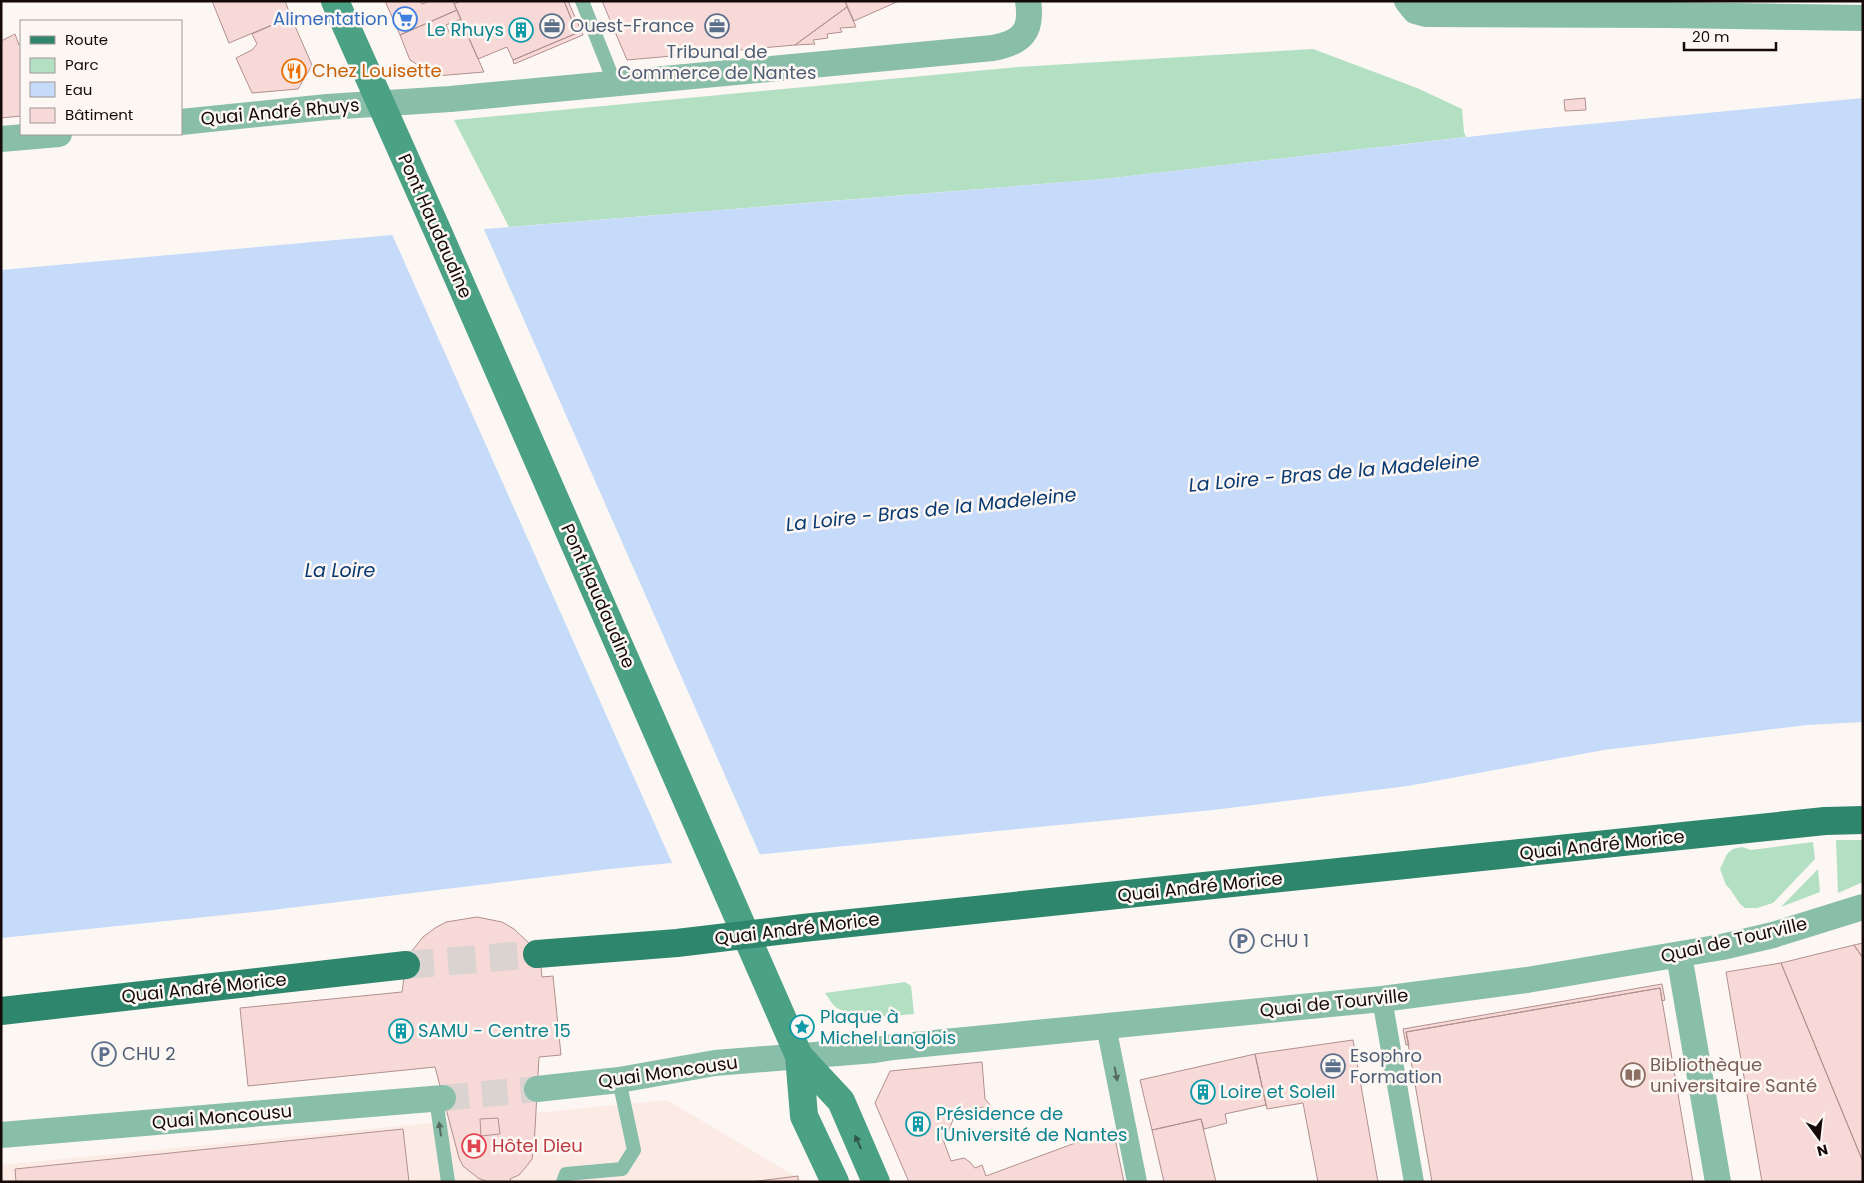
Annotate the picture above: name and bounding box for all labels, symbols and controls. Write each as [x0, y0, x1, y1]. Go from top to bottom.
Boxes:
place label: Alimentation [273, 6, 388, 31]
supermarket icon: Alimentation [392, 6, 418, 32]
office icon: Ouest-France [539, 13, 565, 39]
place label: Ouest-France [570, 13, 694, 38]
office icon: Tribunal de Commerce de Nantes [704, 13, 730, 39]
place label: Le Rhuys [427, 17, 504, 42]
building icon: Le Rhuys [508, 17, 534, 43]
legend [20, 20, 182, 135]
scale bar [1684, 20, 1776, 52]
text: 20 m [1692, 26, 1730, 47]
text: Route [65, 29, 108, 50]
place label: Tribunal de Commerce de Nantes [618, 39, 816, 85]
text: Parc [65, 54, 99, 75]
restaurant icon: Chez Louisette [281, 58, 307, 84]
place label: Chez Louisette [312, 58, 442, 83]
text: Eau [65, 79, 92, 100]
street label: Quai André Rhuys [200, 92, 360, 131]
text: Bâtiment [65, 104, 133, 125]
street label: Pont Haudaudine [392, 149, 479, 302]
water label: La Loire - Bras de la Madeleine [1187, 446, 1481, 499]
water label: La Loire - Bras de la Madeleine [784, 481, 1078, 538]
street label: Pont Haudaudine [555, 519, 642, 672]
water label: La Loire [305, 557, 376, 584]
street label: Quai André Morice [1518, 823, 1686, 866]
street label: Quai André Morice [1116, 865, 1284, 908]
street label: Quai André Morice [713, 906, 881, 951]
street label: Quai de Tourville [1658, 911, 1809, 968]
parking icon: CHU 1 [1229, 928, 1255, 954]
place label: CHU 1 [1260, 928, 1309, 953]
street label: Quai André Morice [120, 966, 288, 1009]
street label: Quai de Tourville [1258, 982, 1409, 1023]
place label: Plaque à Michel Langlois [820, 1004, 956, 1050]
place icon: Plaque à Michel Langlois [789, 1014, 815, 1040]
building icon: SAMU - Centre 15 [388, 1018, 414, 1044]
place label: SAMU - Centre 15 [418, 1018, 571, 1043]
parking icon: CHU 2 [91, 1041, 117, 1067]
place label: CHU 2 [122, 1041, 176, 1066]
place label: Esophro Formation [1350, 1043, 1442, 1089]
street label: Quai Moncousu [597, 1049, 739, 1094]
place label: Bibliothèque universitaire Santé [1650, 1052, 1817, 1098]
office icon: Esophro Formation [1320, 1053, 1346, 1079]
library icon: Bibliothèque universitaire Santé [1620, 1062, 1646, 1088]
one-way arrow [1112, 1067, 1120, 1083]
building icon: Loire et Soleil [1190, 1079, 1216, 1105]
place label: Loire et Soleil [1220, 1079, 1335, 1104]
street label: Quai Moncousu [151, 1098, 293, 1135]
place label: Présidence de l'Université de Nantes [936, 1101, 1127, 1147]
building icon: Présidence de l'Université de Nantes [905, 1111, 931, 1137]
north arrow [1794, 1113, 1844, 1163]
one-way arrow [436, 1121, 444, 1137]
hospital icon: Hôtel Dieu [461, 1133, 487, 1159]
place label: Hôtel Dieu [492, 1133, 583, 1158]
one-way arrow [853, 1135, 861, 1149]
text: N [1815, 1140, 1830, 1162]

